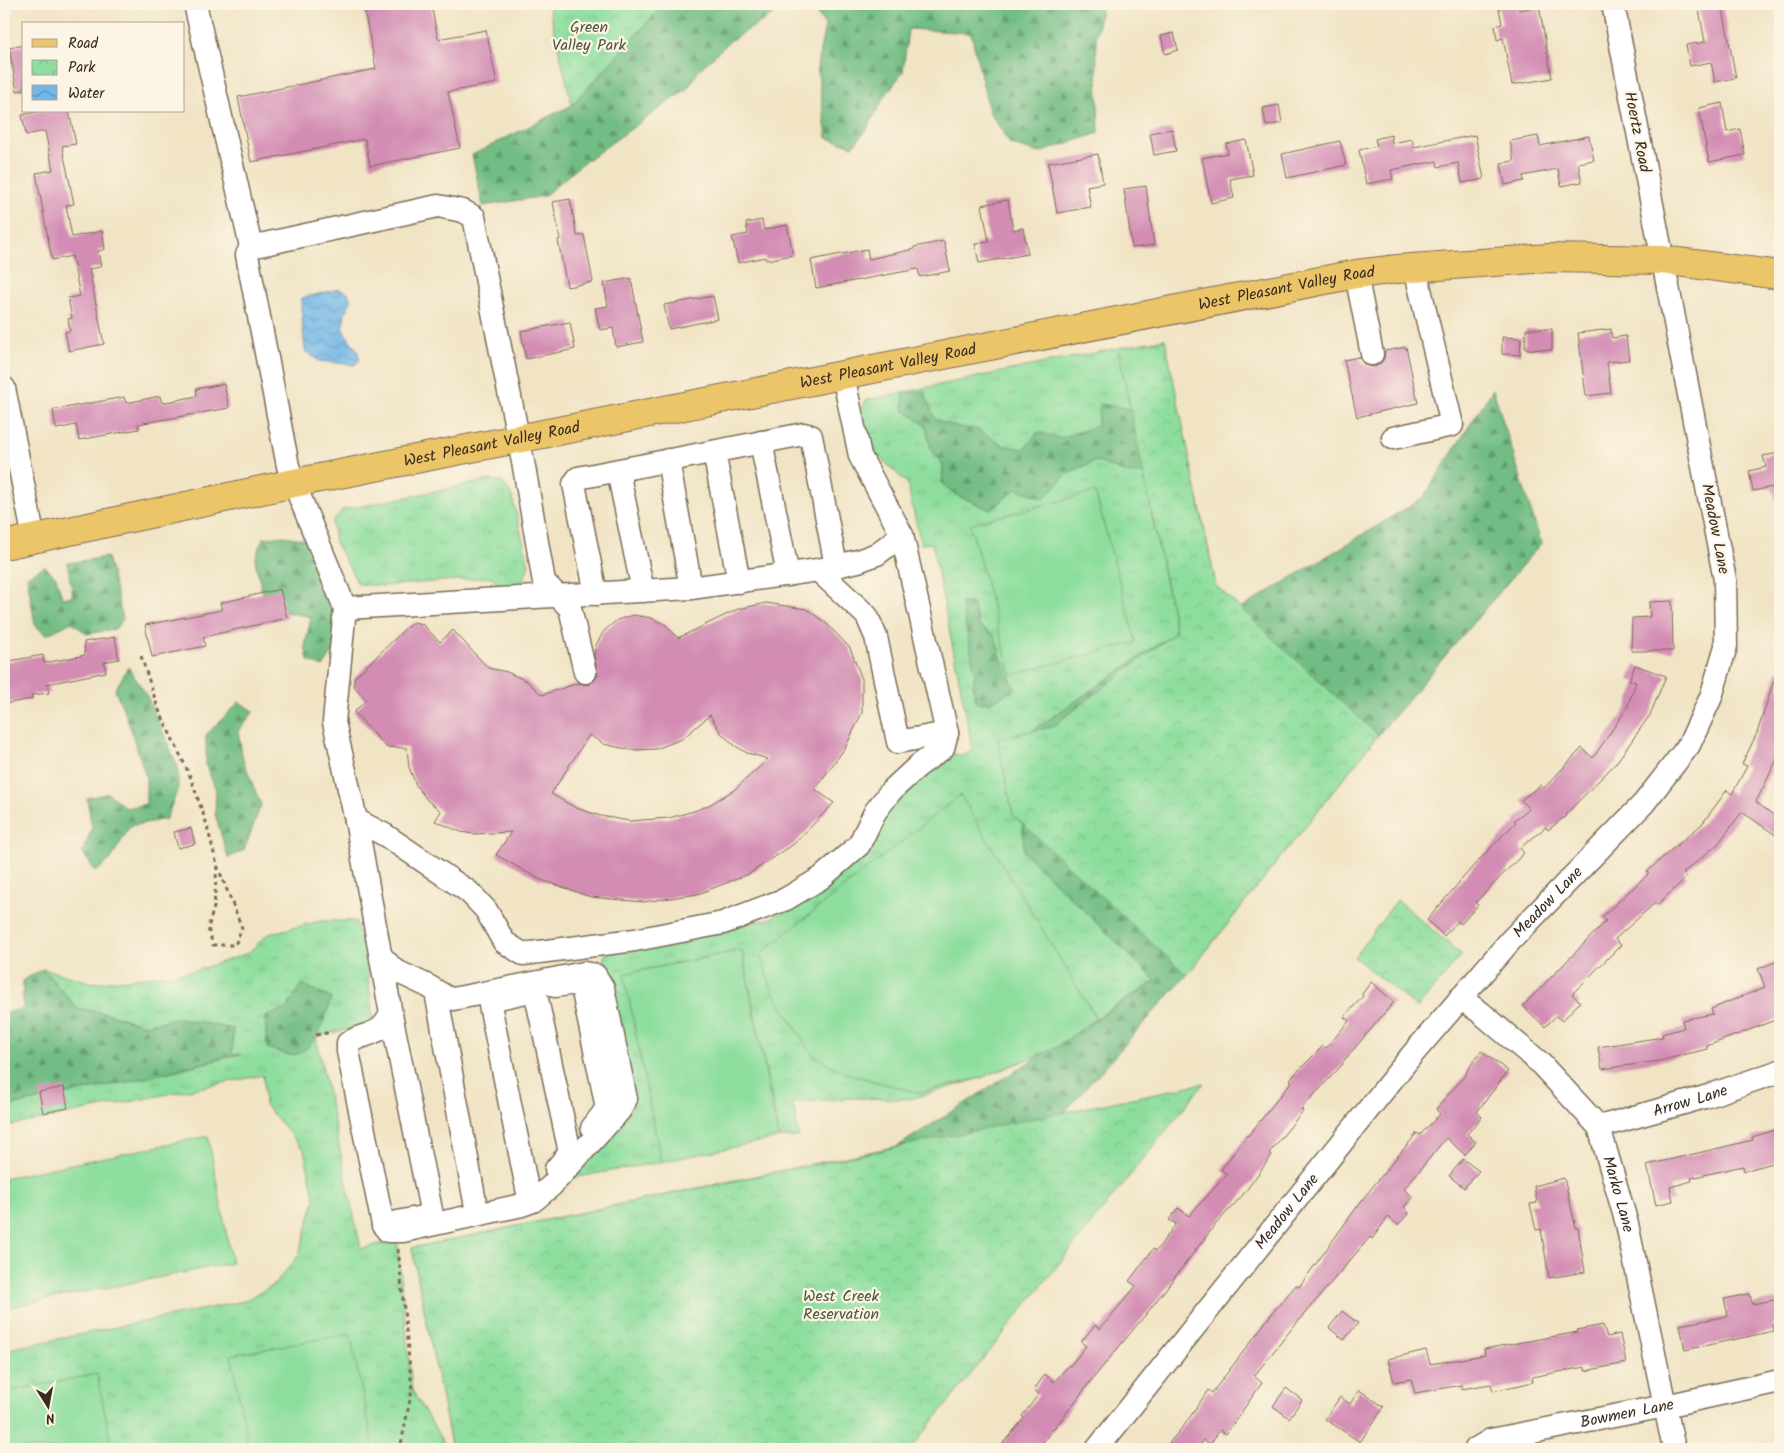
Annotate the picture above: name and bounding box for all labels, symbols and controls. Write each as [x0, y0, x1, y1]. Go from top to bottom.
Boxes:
park label: Green Valley Park [552, 15, 626, 58]
legend [22, 22, 185, 112]
text: Road [68, 32, 99, 56]
text: Park [68, 56, 96, 80]
text: Water [68, 82, 105, 106]
street label: Hoertz Road [1617, 89, 1657, 176]
street label: West Pleasant Valley Road [1196, 259, 1377, 317]
street label: West Pleasant Valley Road [798, 336, 979, 396]
street label: West Pleasant Valley Road [401, 414, 583, 474]
street label: Meadow Lane [1694, 482, 1736, 576]
street label: Meadow Lane [1507, 860, 1589, 944]
street label: Arrow Lane [1650, 1078, 1731, 1124]
street label: Marko Lane [1595, 1153, 1641, 1235]
street label: Meadow Lane [1248, 1168, 1325, 1255]
park label: West Creek Reservation [803, 1284, 879, 1327]
north arrow [22, 1380, 72, 1430]
street label: Bowmen Lane [1578, 1392, 1676, 1435]
text: N [44, 1406, 57, 1429]

